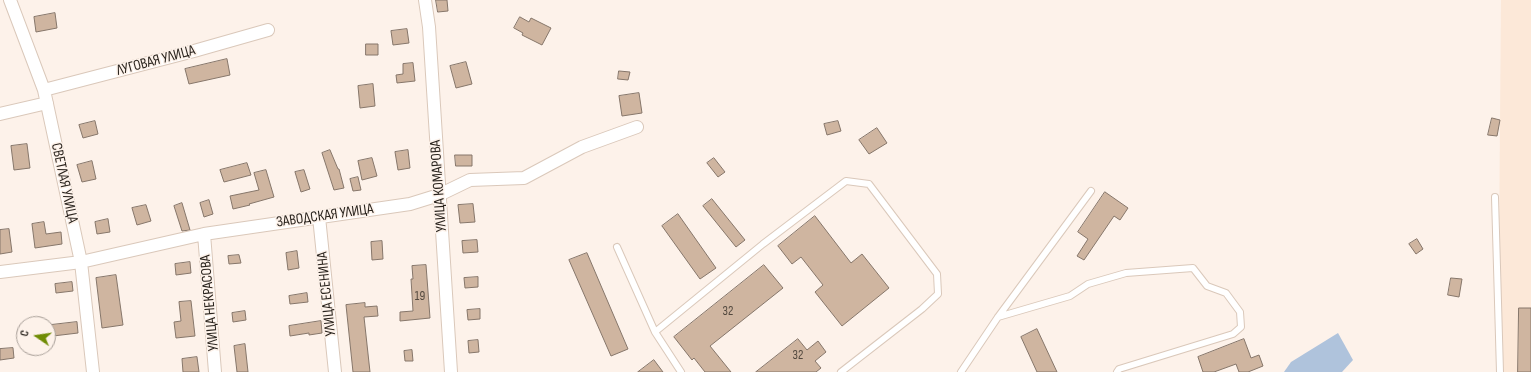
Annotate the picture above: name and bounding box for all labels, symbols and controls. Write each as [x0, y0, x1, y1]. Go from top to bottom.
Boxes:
street label: ЛУГОВАЯ УЛИЦА [115, 42, 197, 80]
street label: УЛИЦА КОМАРОВА [427, 139, 451, 233]
street label: СВЕТЛАЯ УЛИЦА [47, 141, 81, 225]
street label: ЗАВОДСКАЯ УЛИЦА [275, 200, 375, 232]
street label: УЛИЦА ЕСЕНИНА [314, 251, 340, 337]
street label: УЛИЦА НЕКРАСОВА [197, 254, 223, 352]
house number: 19 [415, 289, 425, 305]
house number: 32 [723, 304, 733, 320]
north arrow [16, 316, 56, 356]
text: С [18, 329, 32, 338]
house number: 32 [793, 348, 803, 364]

